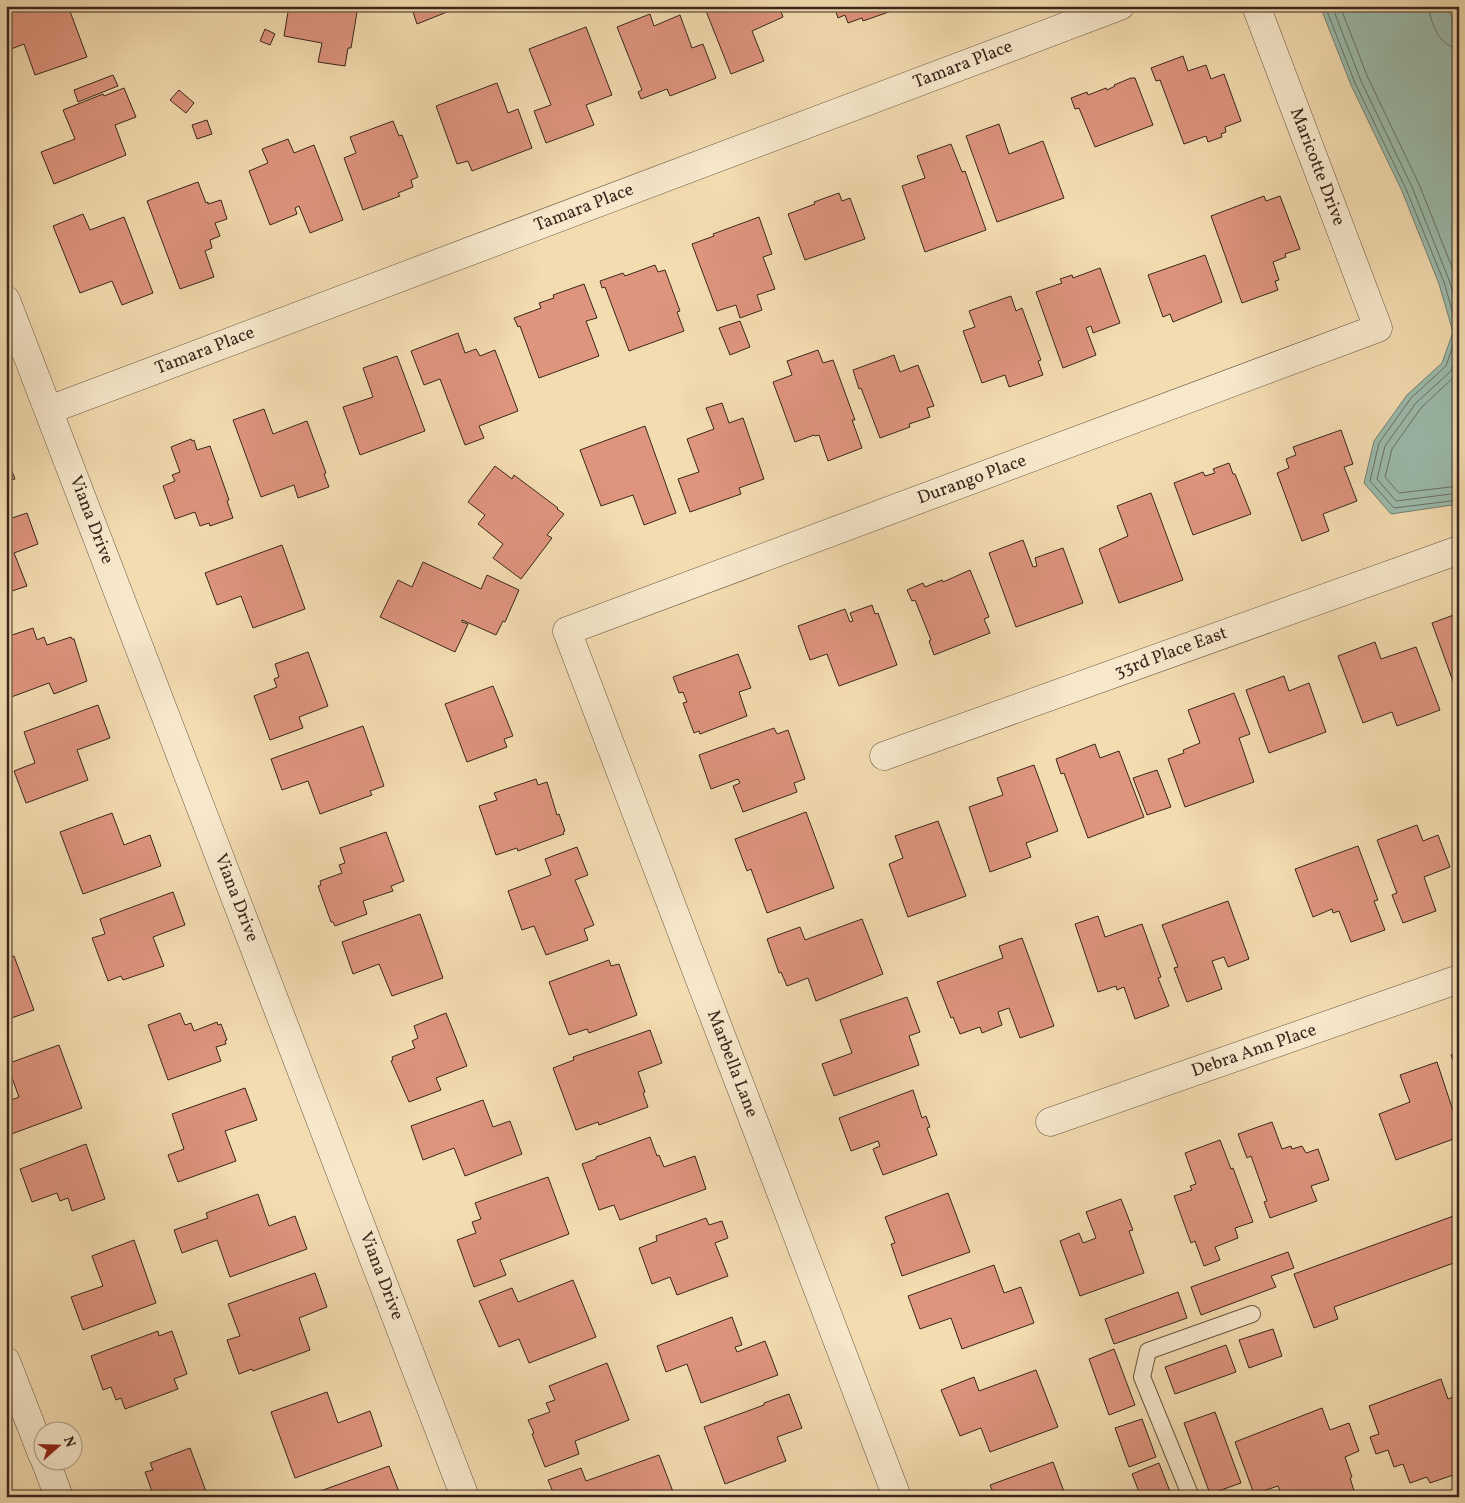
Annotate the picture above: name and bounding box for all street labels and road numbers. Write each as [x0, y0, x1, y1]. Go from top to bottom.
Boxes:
street label: Tamara Place [910, 35, 1016, 95]
street label: Maricotte Drive [1283, 104, 1351, 230]
street label: Tamara Place [531, 178, 637, 238]
street label: Tamara Place [152, 321, 258, 381]
street label: Durango Place [914, 449, 1030, 511]
street label: Viana Drive [63, 472, 119, 568]
street label: 33rd Place East [1111, 621, 1231, 685]
street label: Viana Drive [208, 850, 264, 946]
street label: Marbella Lane [700, 1007, 764, 1121]
street label: Debra Ann Place [1188, 1018, 1320, 1084]
street label: Viana Drive [353, 1228, 409, 1324]

